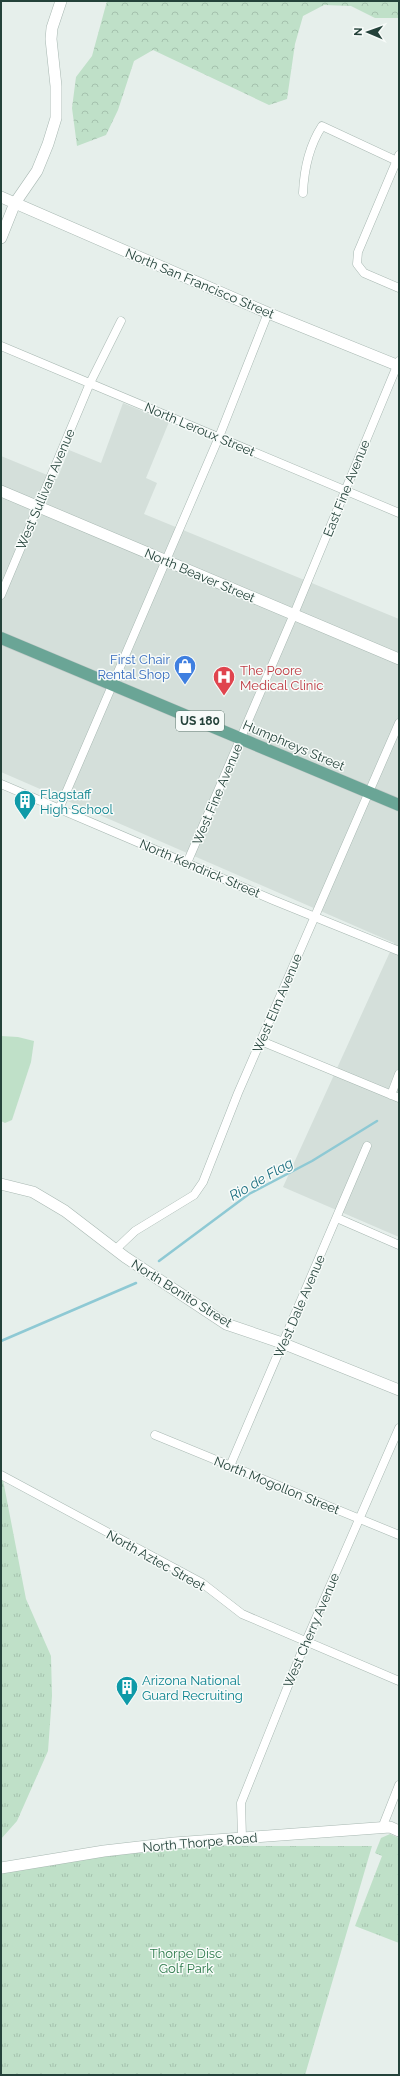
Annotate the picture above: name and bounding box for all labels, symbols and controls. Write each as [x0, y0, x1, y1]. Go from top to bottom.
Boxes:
north arrow [348, 12, 388, 52]
text: N [352, 27, 365, 36]
street label: North San Francisco Street [123, 245, 277, 322]
street label: North Leroux Street [142, 399, 258, 460]
street label: West Sullivan Avenue [13, 426, 78, 552]
street label: East Fine Avenue [320, 437, 373, 539]
street label: North Beaver Street [142, 545, 258, 606]
place label: First Chair Rental Shop [97, 652, 170, 682]
shop icon: First Chair Rental Shop [172, 653, 198, 686]
place label: The Poore Medical Clinic [240, 663, 323, 693]
hospital icon: The Poore Medical Clinic [211, 664, 237, 697]
road number: US 180 [176, 711, 224, 731]
street label: Humphreys Street [241, 717, 348, 774]
street label: West Fine Avenue [189, 741, 246, 847]
place label: Flagstaff High School [40, 787, 113, 817]
building icon: Flagstaff High School [12, 788, 38, 821]
street label: North Kendrick Street [137, 836, 263, 901]
street label: West Elm Avenue [250, 951, 305, 1055]
water label: Rio de Flag [226, 1154, 296, 1204]
street label: West Dale Avenue [271, 1252, 328, 1360]
street label: North Bonito Street [129, 1256, 235, 1331]
street label: North Mogollon Street [212, 1453, 342, 1518]
street label: North Aztec Street [104, 1527, 208, 1594]
street label: West Cherry Avenue [281, 1570, 342, 1690]
place label: Arizona National Guard Recruiting [142, 1673, 243, 1703]
building icon: Arizona National Guard Recruiting [114, 1674, 140, 1707]
street label: North Thorpe Road [142, 1830, 258, 1855]
park label: Thorpe Disc Golf Park [150, 1946, 222, 1976]

